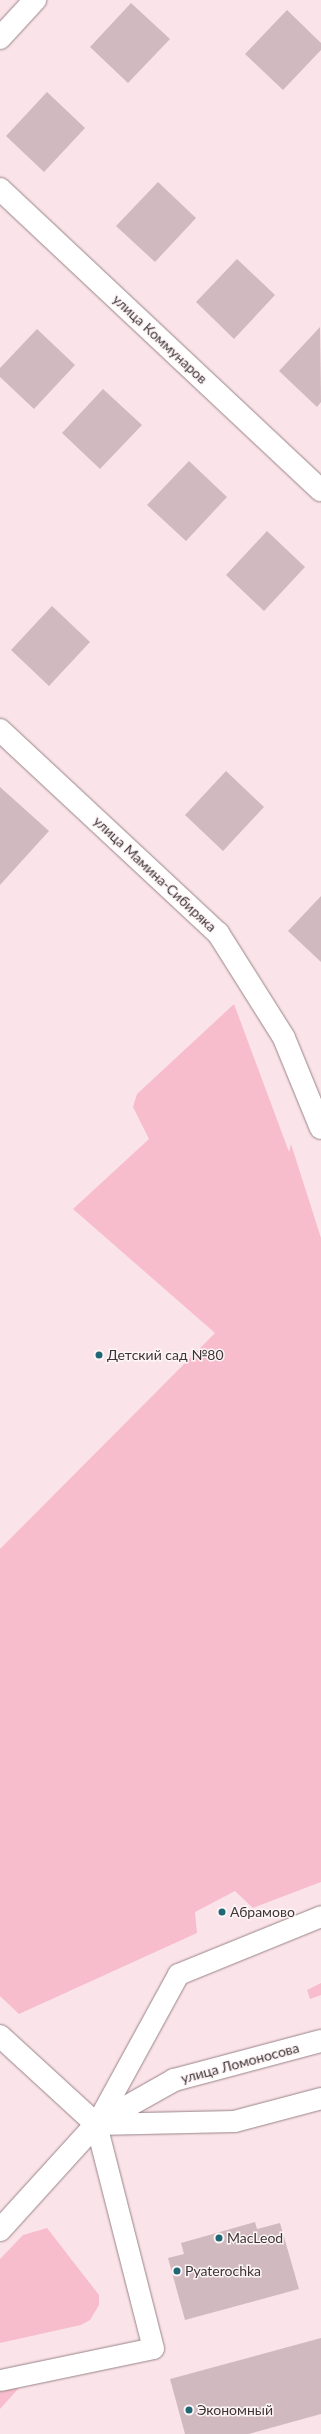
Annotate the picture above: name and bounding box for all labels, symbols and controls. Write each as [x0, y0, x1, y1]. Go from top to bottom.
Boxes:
street label: улица Коммунаров [109, 291, 211, 387]
street label: улица Мамина-Сибиряка [90, 813, 220, 935]
place label: Детский сад №80 [107, 1347, 224, 1363]
marker: Детский сад №80 [94, 1350, 104, 1360]
place label: Абрамово [230, 1904, 295, 1920]
marker: Абрамово [217, 1907, 227, 1917]
street label: улица Ломоносова [179, 2039, 301, 2087]
place label: MacLeod [227, 2230, 283, 2246]
marker: MacLeod [214, 2233, 224, 2243]
place label: Pyaterochka [185, 2263, 261, 2279]
marker: Pyaterochka [172, 2266, 182, 2276]
place label: Экономный [197, 2402, 273, 2418]
marker: Экономный [184, 2405, 194, 2415]

